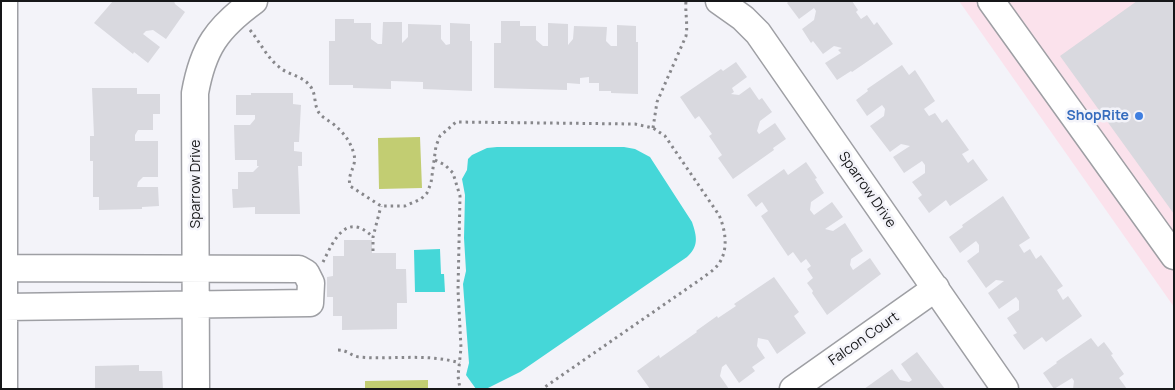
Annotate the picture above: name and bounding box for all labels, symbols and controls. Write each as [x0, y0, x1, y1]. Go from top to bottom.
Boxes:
place label: ShopRite [1066, 108, 1129, 124]
marker: ShopRite [1133, 110, 1145, 122]
street label: Sparrow Drive [188, 140, 204, 228]
street label: Sparrow Drive [835, 149, 899, 231]
street label: Falcon Court [826, 309, 902, 369]

